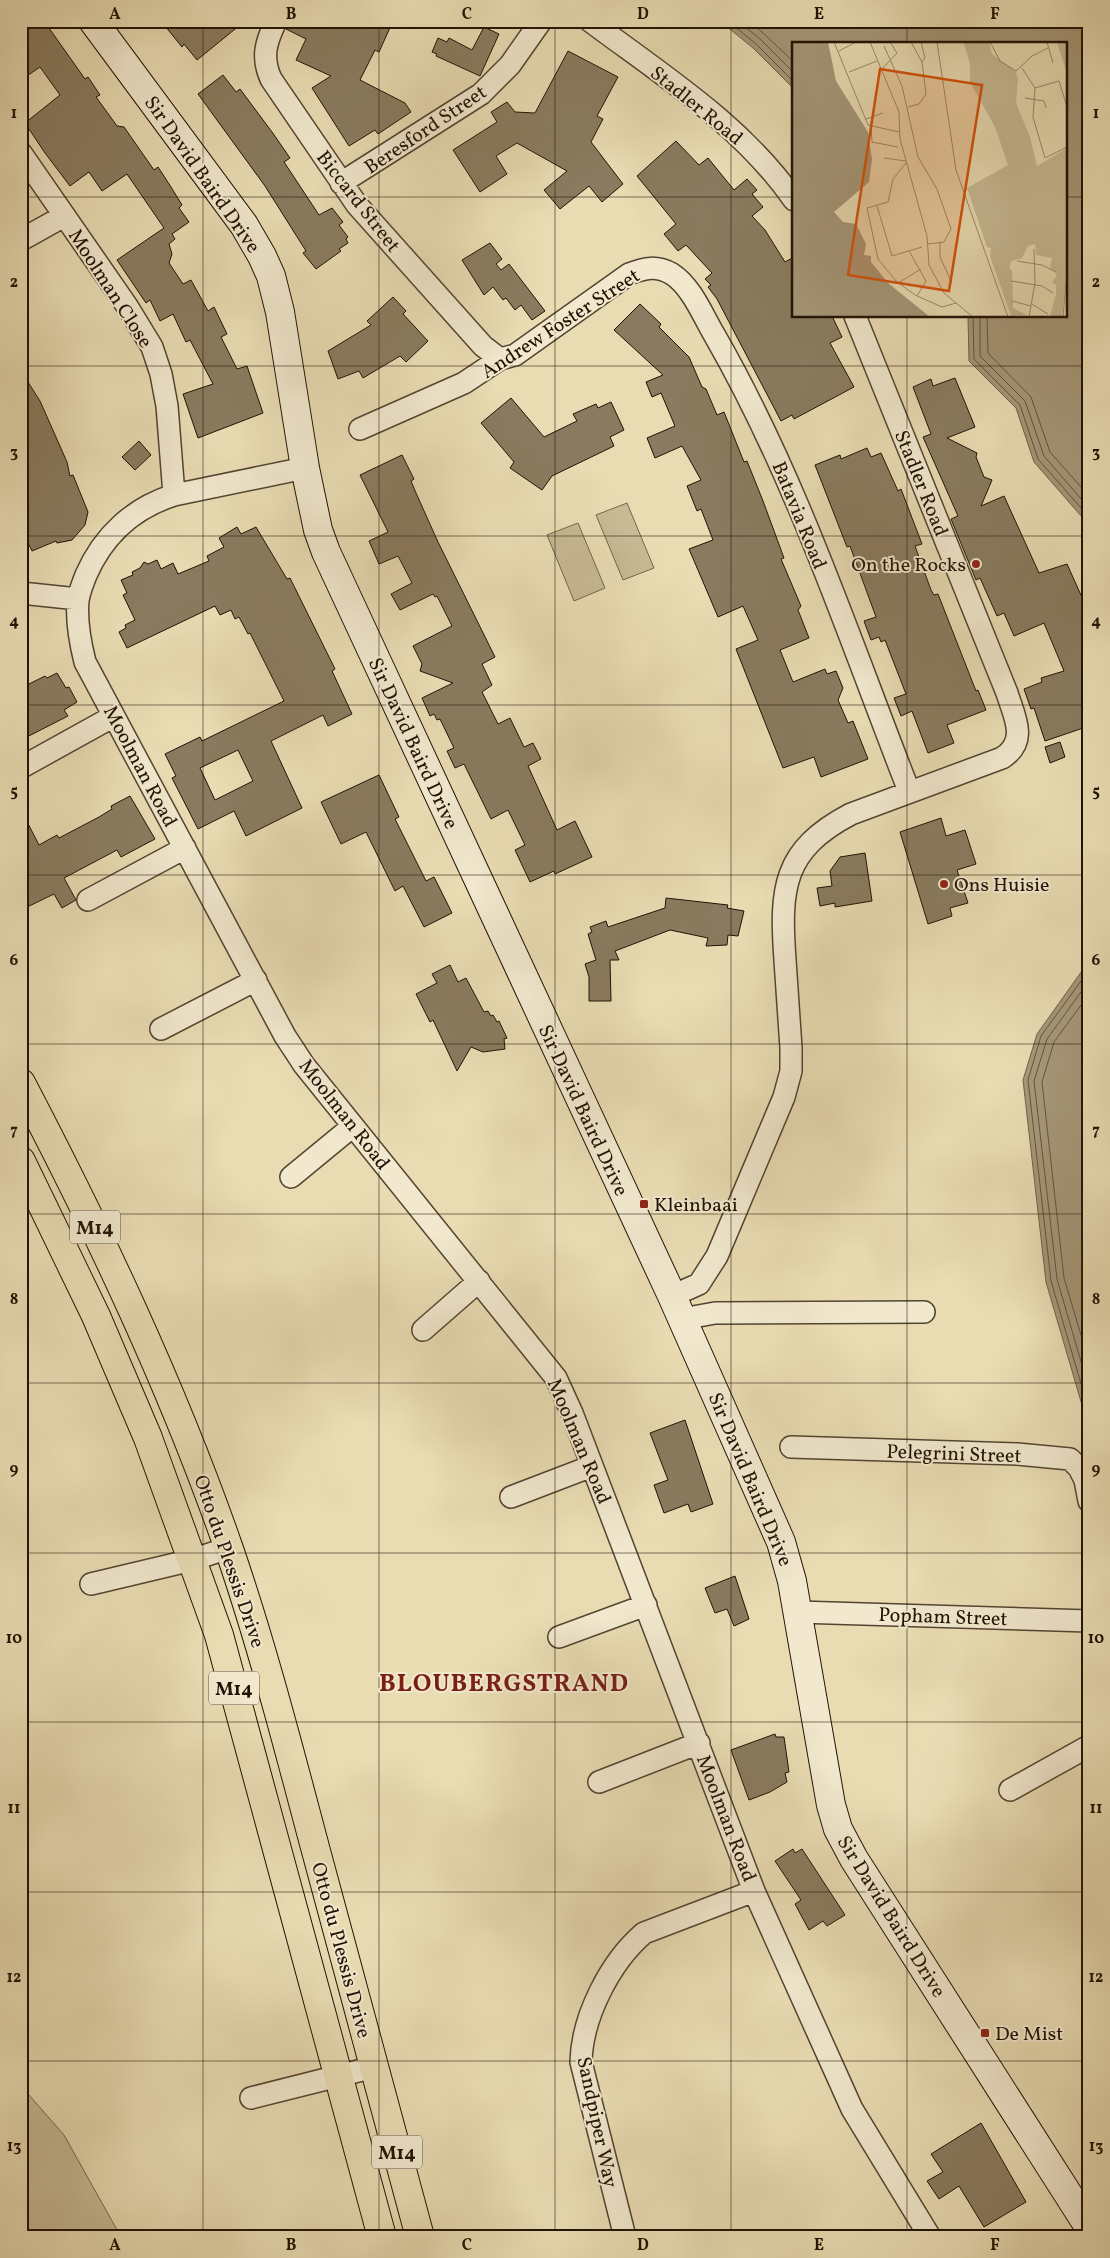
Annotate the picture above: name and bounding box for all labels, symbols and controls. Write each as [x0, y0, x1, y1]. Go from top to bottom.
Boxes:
text: A [109, 4, 121, 26]
text: B [286, 4, 297, 26]
text: C [462, 4, 472, 26]
text: D [637, 4, 649, 26]
text: E [814, 4, 824, 26]
text: F [990, 4, 1000, 26]
inset map [792, 42, 1068, 318]
street label: Stadler Road [643, 60, 748, 153]
street label: Beresford Street [359, 79, 493, 182]
street label: Sir David Baird Drive [136, 91, 266, 259]
text: 1 [11, 103, 17, 125]
text: 1 [1093, 103, 1099, 125]
street label: Biccard Street [309, 145, 406, 259]
street label: Moolman Close [60, 224, 158, 354]
street label: Andrew Foster Street [476, 263, 646, 387]
text: 2 [10, 272, 18, 294]
text: 2 [1092, 272, 1100, 294]
street label: Stadler Road [886, 426, 954, 541]
text: 3 [10, 442, 18, 464]
text: 3 [1092, 442, 1100, 464]
street label: Batavia Road [764, 458, 833, 574]
place label: On the Rocks [851, 552, 966, 580]
marker: On the Rocks [970, 558, 982, 570]
text: 4 [9, 611, 19, 633]
text: 4 [1091, 611, 1101, 633]
street label: Sir David Baird Drive [360, 654, 464, 834]
street label: Moolman Road [95, 701, 183, 833]
text: 5 [10, 781, 18, 803]
text: 5 [1092, 781, 1100, 803]
place label: Ons Huisie [954, 872, 1050, 900]
marker: Ons Huisie [938, 878, 950, 890]
text: 6 [10, 950, 19, 972]
text: 6 [1092, 950, 1101, 972]
street label: Sir David Baird Drive [530, 1021, 634, 1201]
street label: Moolman Road [291, 1054, 396, 1177]
text: 7 [10, 1120, 18, 1142]
text: 7 [1092, 1120, 1100, 1142]
place label: Kleinbaai [654, 1192, 738, 1220]
marker: Kleinbaai [638, 1198, 650, 1210]
road number: M14 [70, 1210, 120, 1244]
text: 8 [10, 1289, 18, 1311]
text: 8 [1092, 1289, 1100, 1311]
street label: Moolman Road [539, 1375, 617, 1509]
street label: Sir David Baird Drive [700, 1389, 798, 1571]
street label: Pelegrini Street [886, 1439, 1022, 1471]
text: 9 [10, 1459, 19, 1481]
text: 9 [1092, 1459, 1101, 1481]
street label: Otto du Plessis Drive [185, 1471, 271, 1652]
street label: Popham Street [878, 1602, 1008, 1634]
text: 10 [6, 1628, 22, 1650]
text: 10 [1088, 1628, 1104, 1650]
district label: BLOUBERGSTRAND [379, 1667, 629, 1702]
road number: M14 [209, 1672, 259, 1705]
street label: Moolman Road [688, 1751, 762, 1886]
text: 11 [8, 1798, 20, 1820]
text: 11 [1090, 1798, 1102, 1820]
street label: Sir David Baird Drive [829, 1831, 952, 2003]
street label: Otto du Plessis Drive [303, 1859, 377, 2042]
text: 12 [7, 1967, 21, 1989]
text: 12 [1089, 1967, 1103, 1989]
place label: De Mist [995, 2021, 1063, 2049]
marker: De Mist [979, 2027, 991, 2039]
street label: Sandpiper Way [568, 2054, 624, 2191]
text: 13 [7, 2136, 21, 2158]
road number: M14 [372, 2136, 422, 2168]
text: 13 [1089, 2136, 1103, 2158]
text: A [109, 2235, 121, 2257]
text: B [286, 2235, 297, 2257]
text: C [462, 2235, 472, 2257]
text: D [637, 2235, 649, 2257]
text: E [814, 2235, 824, 2257]
text: F [990, 2235, 1000, 2257]

